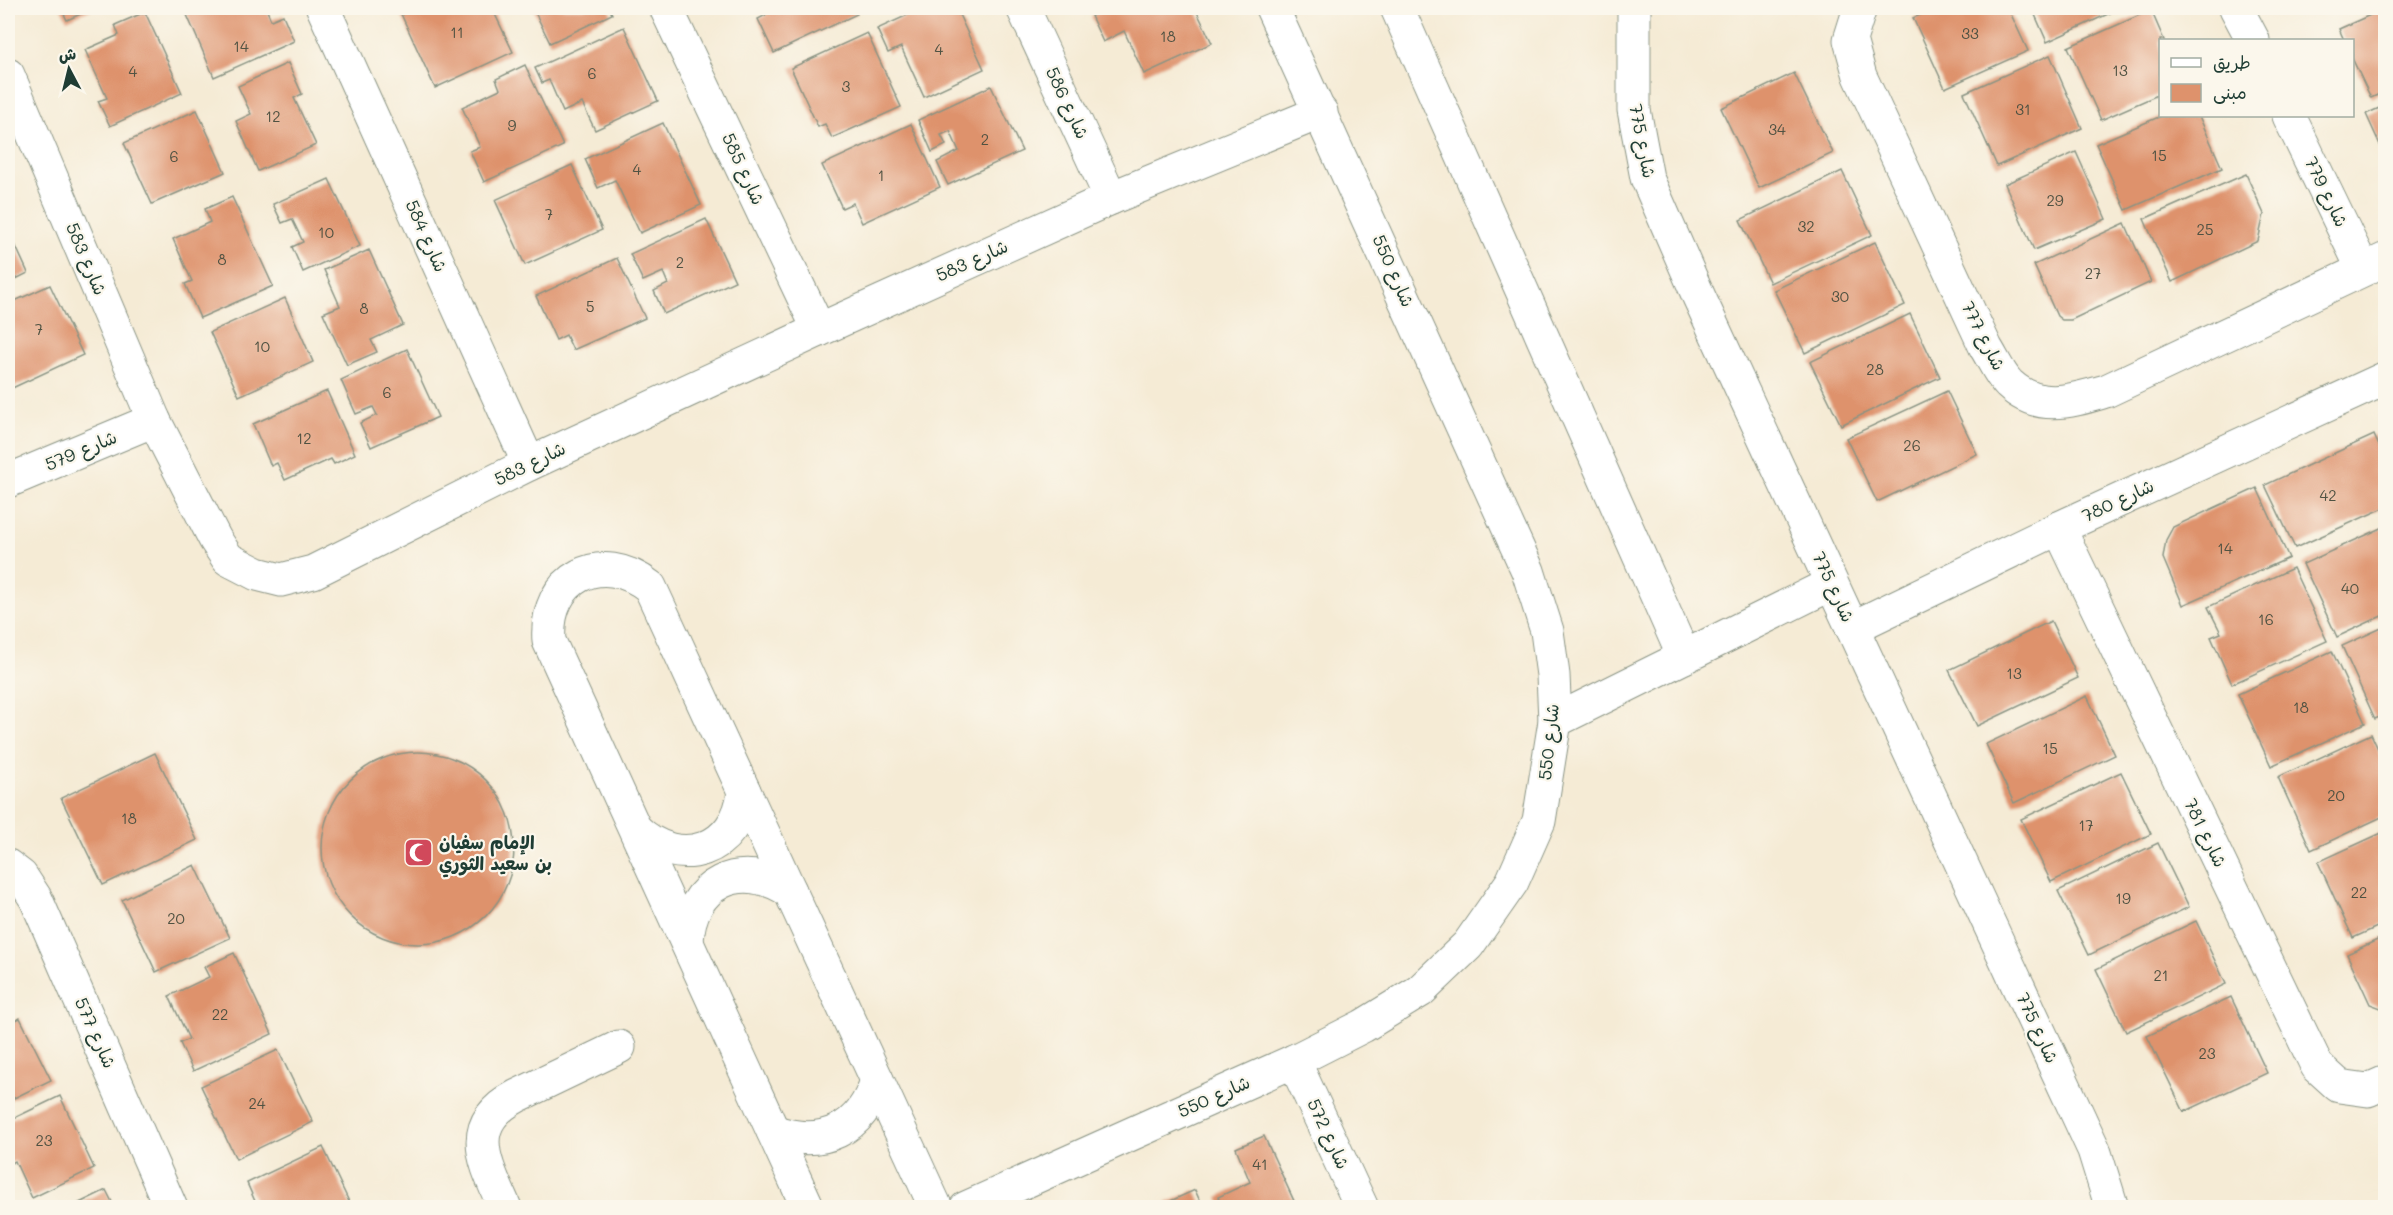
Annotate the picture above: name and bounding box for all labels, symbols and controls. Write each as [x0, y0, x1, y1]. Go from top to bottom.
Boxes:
house number: 11 [450, 22, 464, 42]
house number: 33 [1961, 23, 1979, 43]
house number: 18 [1160, 26, 1176, 46]
house number: 14 [233, 36, 249, 56]
north arrow [39, 39, 99, 99]
house number: 4 [935, 39, 944, 59]
legend [2159, 39, 2354, 117]
text: ش [57, 42, 77, 65]
text: طريق [2213, 50, 2251, 74]
house number: 13 [2112, 60, 2128, 80]
house number: 4 [129, 61, 138, 81]
house number: 6 [587, 63, 597, 83]
street label: شارع 586 [1040, 63, 1095, 143]
house number: 3 [842, 76, 851, 96]
text: مبنى [2213, 80, 2247, 104]
house number: 31 [2015, 99, 2031, 119]
street label: شارع 775 [1623, 102, 1662, 180]
house number: 12 [265, 106, 281, 126]
house number: 9 [508, 115, 517, 135]
house number: 34 [1768, 119, 1786, 139]
street label: شارع 585 [716, 129, 771, 209]
house number: 2 [981, 129, 989, 149]
house number: 15 [2151, 145, 2167, 165]
house number: 6 [169, 146, 179, 166]
street label: شارع 779 [2299, 152, 2354, 231]
house number: 4 [633, 159, 642, 179]
house number: 1 [878, 165, 884, 185]
house number: 29 [2046, 190, 2064, 210]
street label: شارع 584 [399, 196, 453, 276]
house number: 7 [545, 204, 553, 224]
house number: 32 [1797, 216, 1815, 236]
street label: شارع 583 [60, 219, 113, 299]
house number: 25 [2196, 219, 2214, 239]
house number: 10 [318, 222, 334, 242]
street label: شارع 550 [1366, 231, 1421, 311]
street label: شارع 583 [932, 234, 1012, 288]
house number: 8 [217, 249, 227, 269]
house number: 2 [676, 252, 684, 272]
house number: 27 [2085, 263, 2101, 283]
house number: 30 [1831, 286, 1849, 306]
house number: 5 [586, 296, 594, 316]
street label: شارع 777 [1955, 297, 2012, 375]
house number: 8 [359, 298, 369, 318]
house number: 7 [35, 319, 43, 339]
house number: 10 [254, 336, 270, 356]
house number: 28 [1866, 359, 1884, 379]
house number: 6 [382, 382, 392, 402]
street label: شارع 579 [41, 424, 121, 477]
house number: 12 [296, 428, 312, 448]
house number: 26 [1903, 435, 1921, 455]
street label: شارع 583 [490, 436, 570, 492]
street label: شارع 780 [2078, 473, 2158, 528]
house number: 42 [2319, 485, 2337, 505]
house number: 14 [2217, 538, 2233, 558]
street label: شارع 775 [1806, 547, 1861, 626]
house number: 40 [2341, 578, 2359, 598]
house number: 16 [2258, 609, 2274, 629]
house number: 13 [2006, 663, 2022, 683]
house number: 18 [2293, 697, 2309, 717]
street label: شارع 550 [1532, 702, 1565, 781]
house number: 15 [2042, 738, 2058, 758]
house number: 20 [2327, 785, 2345, 805]
street label: شارع 781 [2178, 794, 2233, 871]
house number: 18 [121, 808, 137, 828]
house number: 17 [2078, 815, 2094, 835]
place label: الإمام سفيان بن سعيد الثوري [439, 830, 552, 878]
mosque icon: الإمام سفيان بن سعيد الثوري [402, 837, 434, 869]
house number: 22 [2351, 882, 2367, 902]
house number: 19 [2115, 888, 2131, 908]
house number: 20 [167, 908, 185, 928]
house number: 21 [2153, 965, 2169, 985]
street label: شارع 775 [2010, 988, 2065, 1067]
street label: شارع 577 [69, 993, 122, 1072]
house number: 22 [212, 1004, 228, 1024]
house number: 23 [2198, 1043, 2216, 1063]
street label: شارع 550 [1174, 1069, 1254, 1124]
house number: 24 [248, 1093, 266, 1113]
street label: شارع 572 [1301, 1094, 1356, 1173]
house number: 23 [35, 1130, 53, 1150]
house number: 41 [1252, 1154, 1268, 1174]

